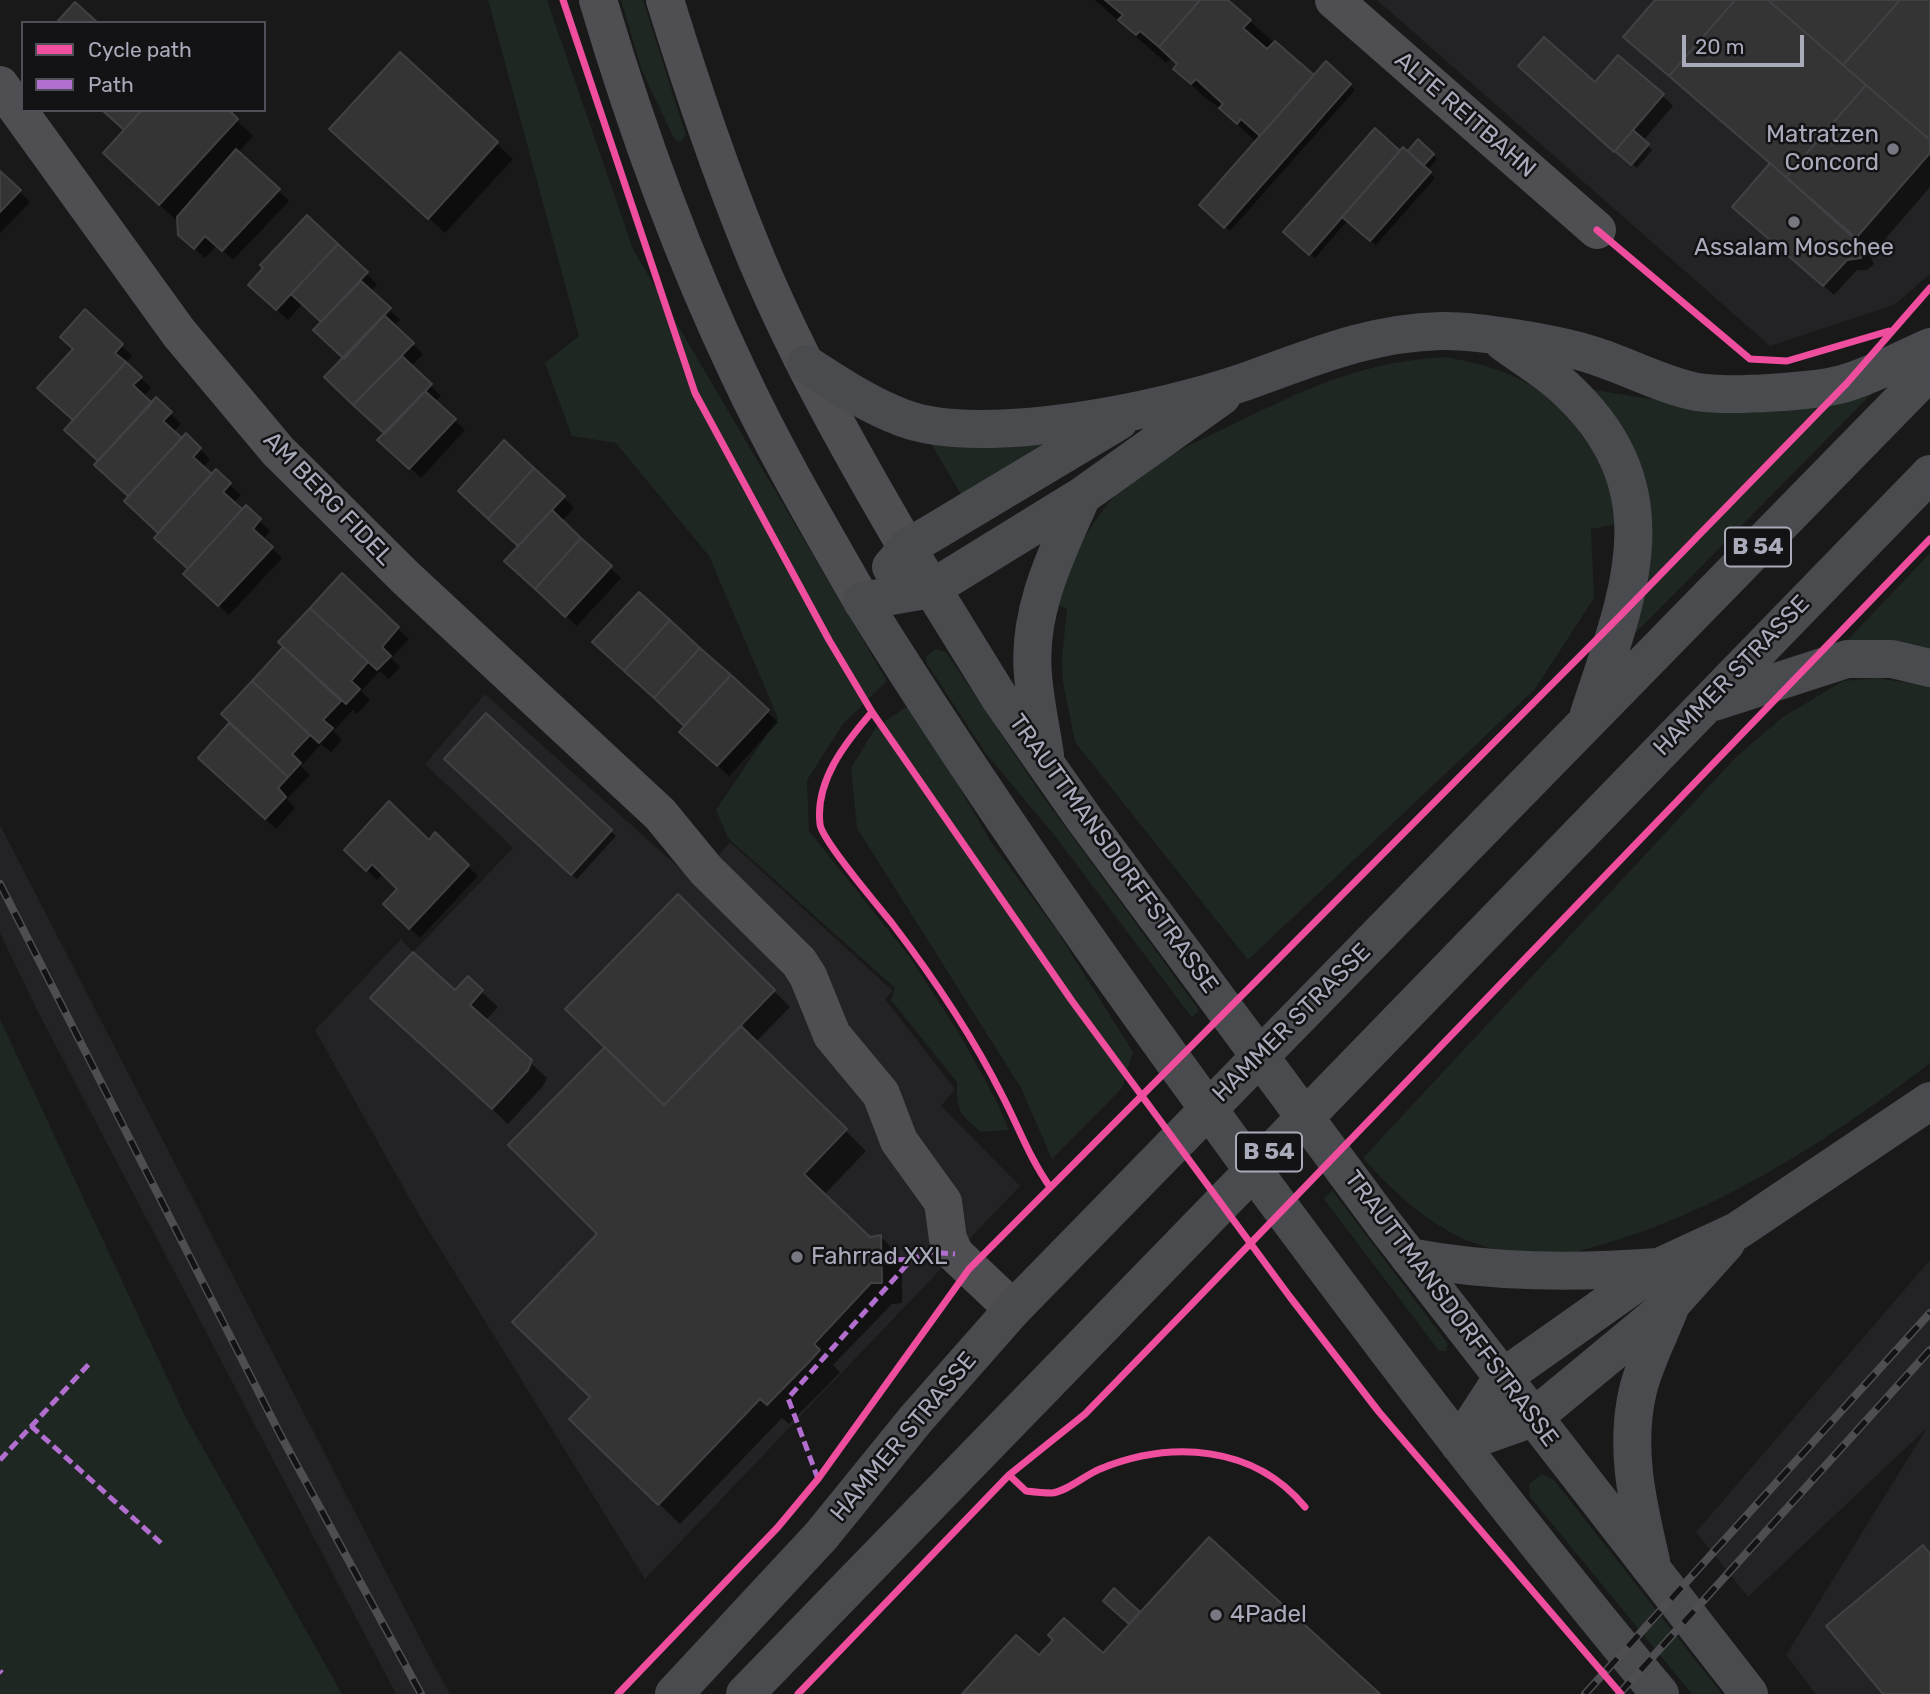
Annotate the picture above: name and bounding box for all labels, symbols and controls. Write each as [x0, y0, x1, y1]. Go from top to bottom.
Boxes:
legend [21, 21, 266, 112]
scale bar [1685, 21, 1808, 65]
text: 20 m [1695, 34, 1744, 59]
text: Cycle path [88, 37, 192, 62]
street label: ALTE REITBAHN [1389, 46, 1541, 184]
text: Path [88, 72, 134, 97]
place label: Matratzen Concord [1766, 121, 1879, 177]
marker: Matratzen Concord [1885, 141, 1901, 157]
marker: Assalam Moschee [1786, 214, 1802, 230]
place label: Assalam Moschee [1694, 234, 1894, 262]
street label: AM BERG FIDEL [257, 426, 399, 572]
road number: B 54 [1725, 527, 1791, 566]
street label: HAMMER STRASSE [1648, 590, 1816, 762]
street label: TRAUTTMANSDORFFSTRASSE [1002, 709, 1224, 999]
street label: HAMMER STRASSE [1207, 938, 1377, 1108]
road number: B 54 [1236, 1133, 1302, 1172]
street label: TRAUTTMANSDORFFSTRASSE [1338, 1165, 1564, 1453]
place label: Fahrrad XXL [811, 1243, 948, 1271]
marker: Fahrrad XXL [789, 1249, 805, 1265]
street label: HAMMER STRASSE [825, 1347, 983, 1527]
place label: 4Padel [1230, 1601, 1307, 1629]
marker: 4Padel [1208, 1607, 1224, 1623]

